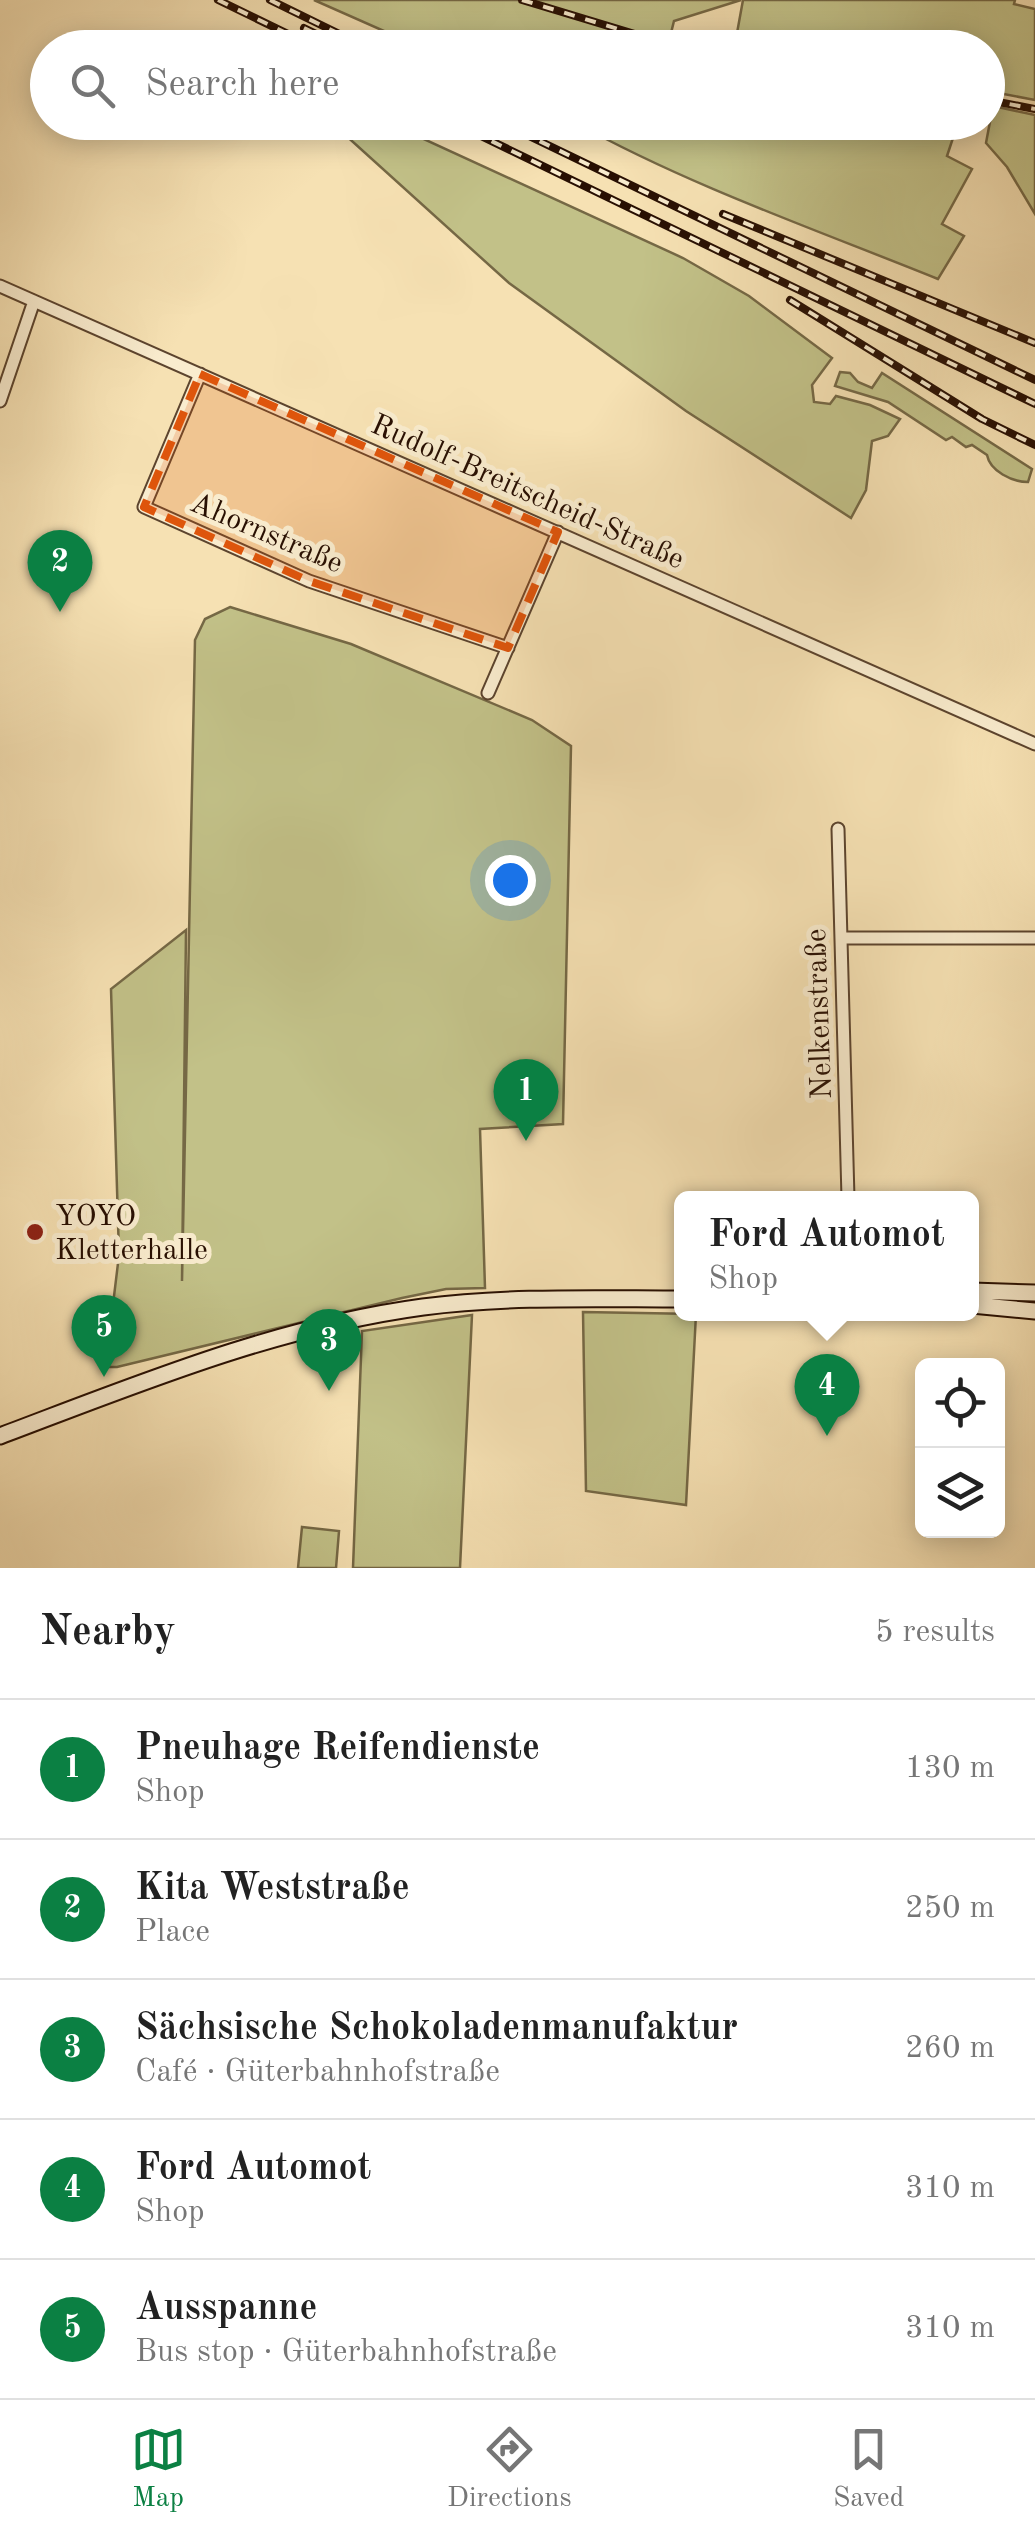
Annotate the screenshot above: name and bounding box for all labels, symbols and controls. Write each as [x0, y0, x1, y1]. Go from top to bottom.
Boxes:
search box [30, 30, 1005, 140]
icon: search [65, 58, 120, 113]
text: Search here [145, 66, 340, 104]
street label: Rudolf-Breitscheid-Straße [366, 410, 688, 576]
street label: Ahornstraße [185, 488, 347, 579]
pin: 2 [28, 530, 92, 612]
your location [485, 855, 536, 906]
street label: Nelkenstraße [802, 928, 838, 1100]
pin: 1 [494, 1058, 558, 1141]
popup [674, 1191, 979, 1321]
place label: YOYO Kletterhalle [55, 1202, 208, 1266]
text: Ford Automot [708, 1217, 945, 1255]
marker: YOYO Kletterhalle [24, 1221, 46, 1243]
text: Shop [708, 1264, 778, 1296]
pin: 5 [72, 1294, 136, 1377]
pin: 3 [296, 1308, 362, 1391]
pin: 4 [794, 1354, 860, 1436]
map controls [915, 1358, 1005, 1538]
button: locate [915, 1358, 1005, 1448]
button: layers [915, 1448, 1005, 1538]
text: Nearby [40, 1612, 176, 1654]
text: 5 results [875, 1617, 995, 1649]
text: Pneuhage Reifendienste [135, 1730, 540, 1768]
text: 1 [63, 1753, 82, 1785]
text: 130 m [905, 1753, 995, 1785]
text: Shop [135, 1777, 205, 1809]
text: Kita Weststraße [135, 1870, 410, 1908]
text: 2 [63, 1893, 82, 1925]
text: 250 m [905, 1893, 995, 1925]
text: Place [135, 1917, 210, 1949]
text: Sächsische Schokoladenmanufaktur [135, 2010, 738, 2048]
text: 3 [63, 2033, 82, 2065]
text: 260 m [905, 2033, 995, 2065]
text: Café · Güterbahnhofstraße [135, 2057, 500, 2089]
text: Ford Automot [135, 2150, 371, 2188]
text: 4 [63, 2173, 82, 2205]
text: 310 m [905, 2173, 995, 2205]
text: Shop [135, 2197, 205, 2229]
text: Ausspanne [135, 2290, 317, 2328]
text: 5 [63, 2313, 82, 2345]
text: 310 m [905, 2313, 995, 2345]
text: Bus stop · Güterbahnhofstraße [135, 2337, 557, 2369]
tab: Map [131, 2422, 186, 2517]
tab: Directions [447, 2422, 572, 2517]
tab: Saved [833, 2422, 904, 2517]

